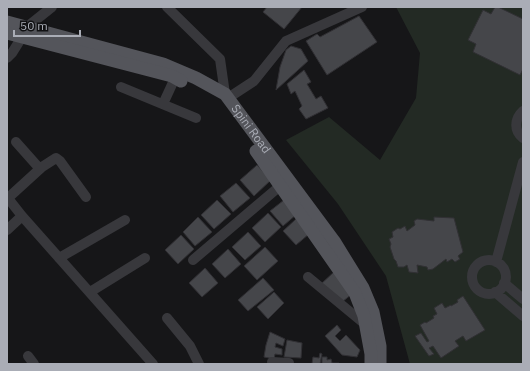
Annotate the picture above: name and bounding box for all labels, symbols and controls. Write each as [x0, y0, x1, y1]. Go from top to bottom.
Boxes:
scale bar [14, 12, 80, 38]
text: 50 m [20, 18, 48, 33]
street label: Spini Road [228, 101, 274, 156]

